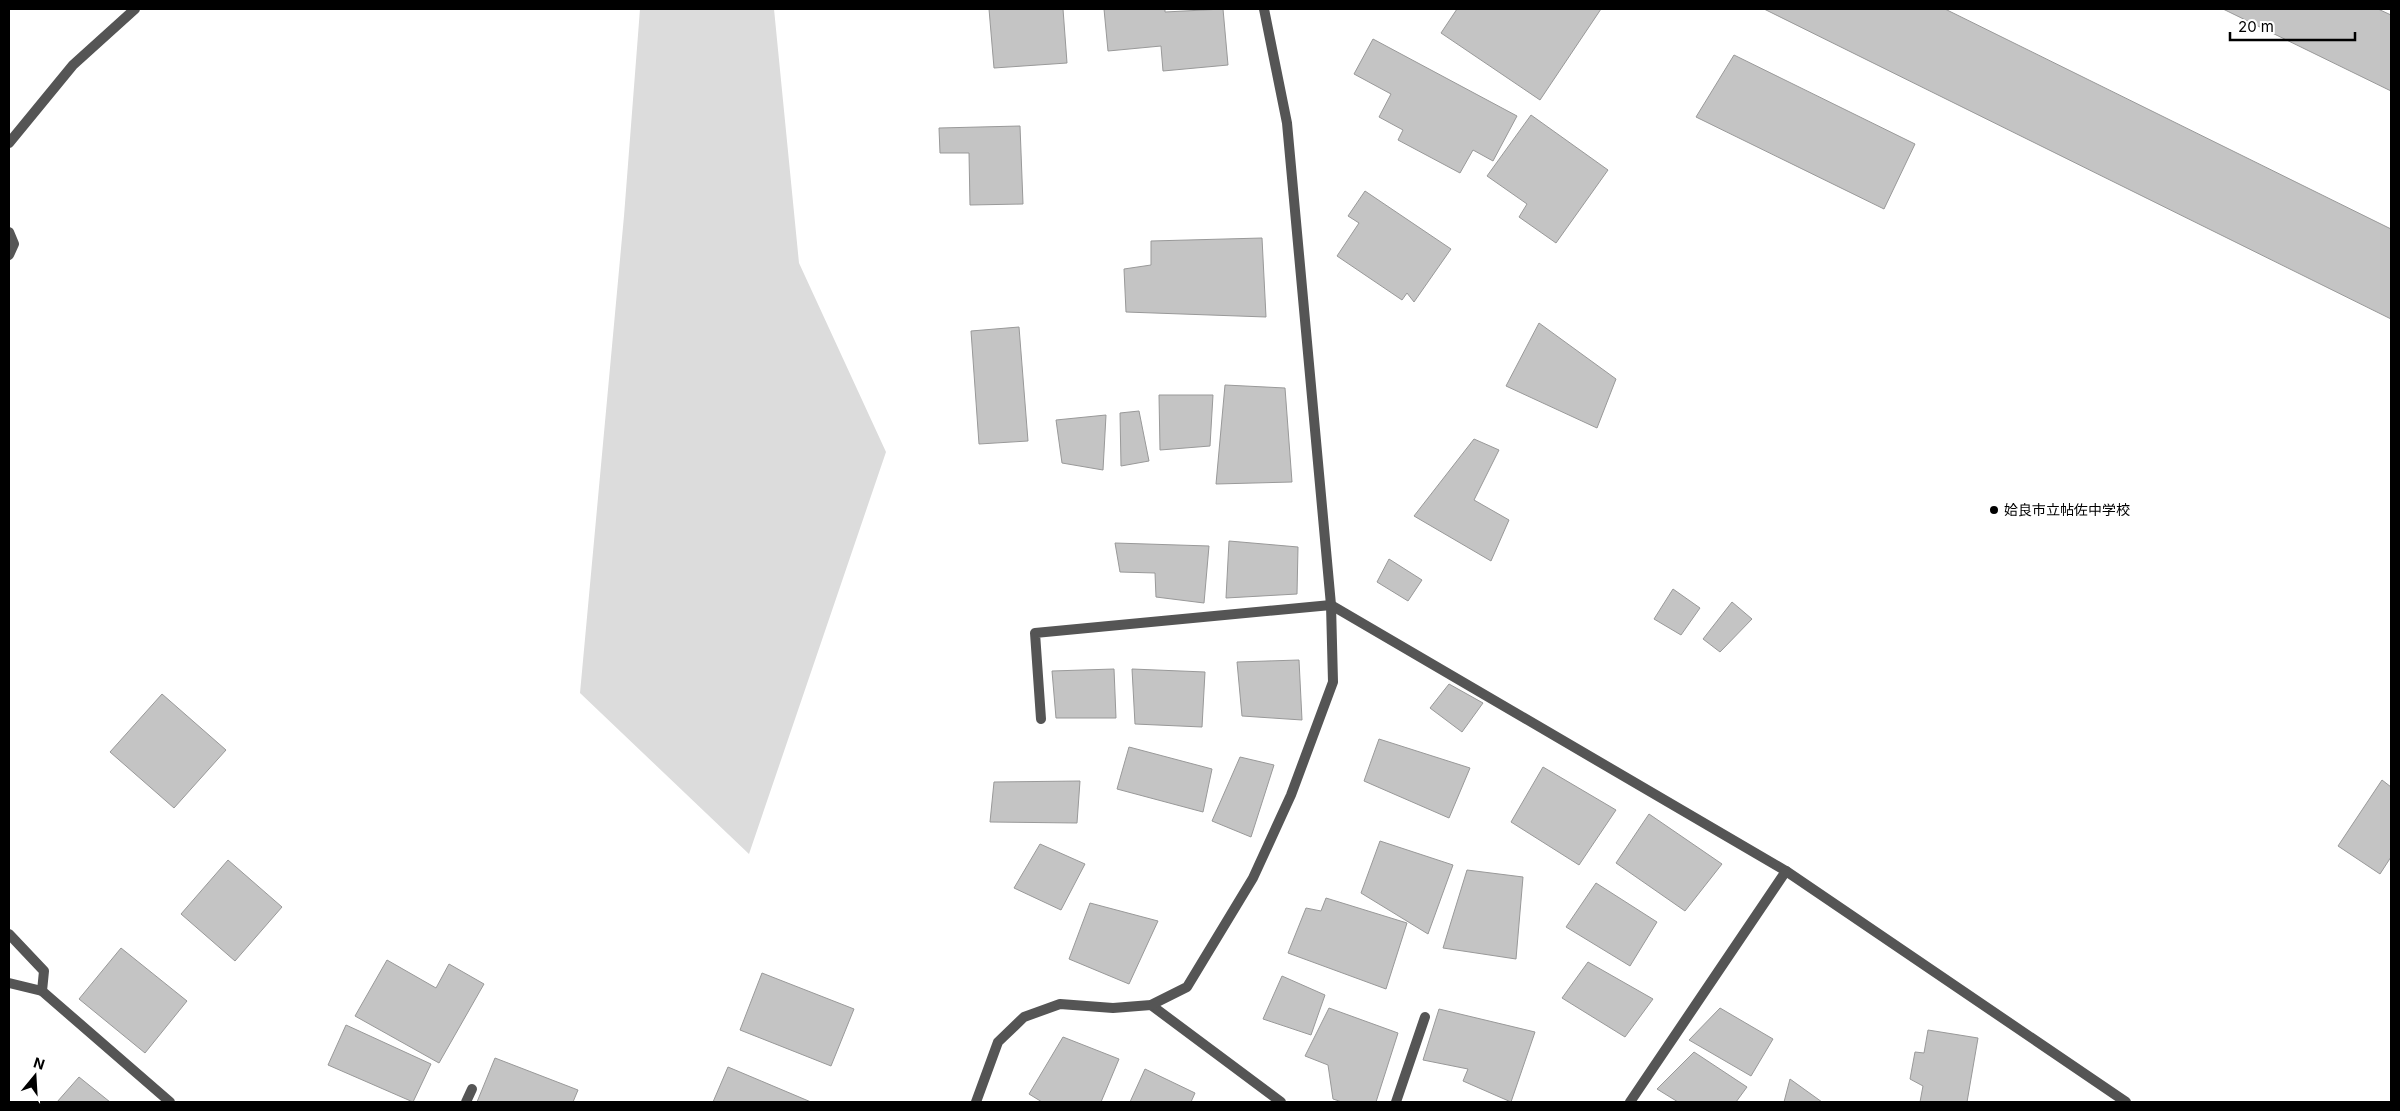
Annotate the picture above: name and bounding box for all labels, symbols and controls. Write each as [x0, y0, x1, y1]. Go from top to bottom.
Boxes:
scale bar [2230, 10, 2355, 42]
text: 20 m [2238, 17, 2274, 36]
place label: 姶良市立帖佐中学校 [2004, 501, 2130, 518]
marker: 姶良市立帖佐中学校 [1988, 504, 2000, 516]
north arrow [10, 1051, 60, 1101]
text: N [31, 1053, 47, 1073]

